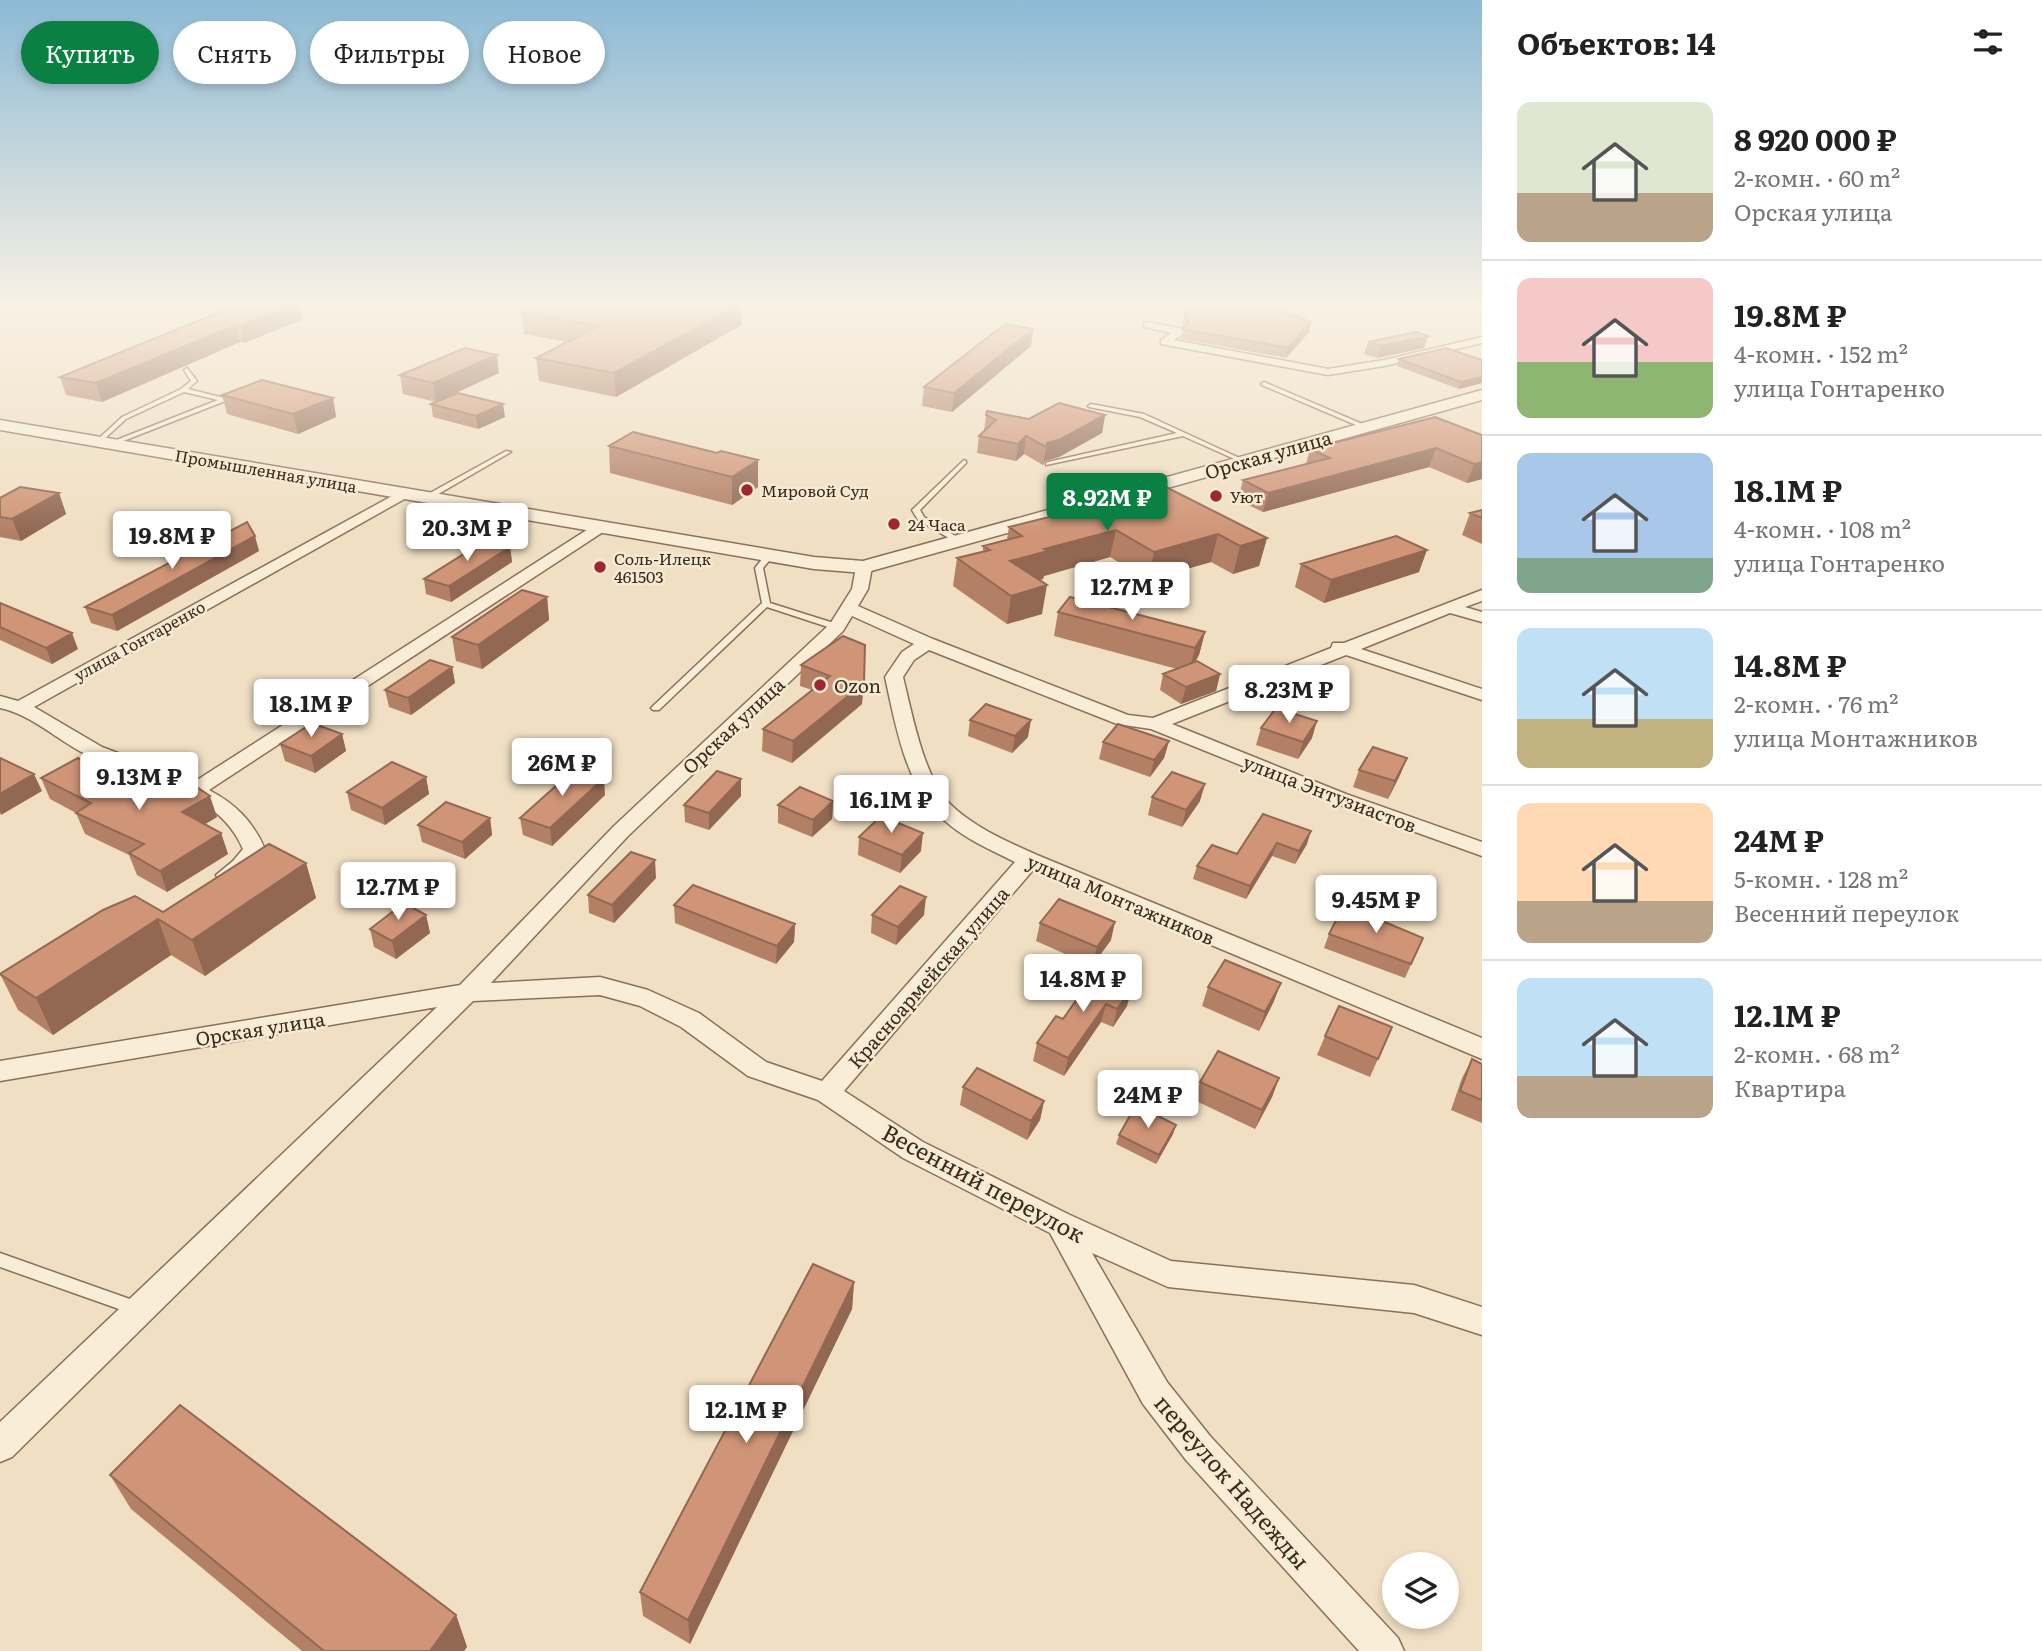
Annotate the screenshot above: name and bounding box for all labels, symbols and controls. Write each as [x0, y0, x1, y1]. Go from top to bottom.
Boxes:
text: Объектов: 14 [1517, 20, 1716, 64]
chip: Купить [21, 21, 159, 84]
chip: Снять [173, 21, 296, 84]
chip: Фильтры [310, 21, 469, 84]
chip: Новое [483, 21, 605, 84]
icon: filters [1969, 23, 2007, 61]
text: 8 920 000 ₽ [1734, 116, 1897, 160]
icon: home [1573, 130, 1657, 214]
text: 2-комн. · 60 m² [1734, 160, 1900, 194]
text: Орская улица [1734, 194, 1892, 228]
text: 19.8M ₽ [1734, 292, 1847, 336]
icon: home [1573, 306, 1657, 390]
text: 4-комн. · 152 m² [1734, 336, 1908, 370]
text: улица Гонтаренко [1734, 370, 1945, 404]
street label: Орская улица [1201, 422, 1335, 485]
street label: Промышленная улица [173, 442, 359, 498]
text: 18.1M ₽ [1734, 467, 1842, 511]
pin: 8.92M ₽ [1042, 474, 1172, 533]
place label: Мировой Суд [761, 478, 869, 502]
text: 8.92M ₽ [1062, 479, 1152, 513]
icon: home [1573, 481, 1657, 565]
marker: Мировой Суд [739, 482, 755, 498]
place label: Уют [1230, 484, 1263, 508]
marker: Уют [1208, 488, 1224, 504]
pin: 20.3M ₽ [402, 504, 532, 563]
text: 20.3M ₽ [422, 509, 512, 543]
text: 4-комн. · 108 m² [1734, 511, 1911, 545]
pin: 19.8M ₽ [107, 512, 237, 571]
place label: 24 Часа [908, 512, 966, 536]
marker: 24 Часа [886, 516, 902, 532]
text: 19.8M ₽ [129, 517, 215, 551]
text: улица Гонтаренко [1734, 545, 1945, 579]
place label: Соль-Илецк 461503 [614, 546, 711, 588]
marker: Соль-Илецк 461503 [592, 559, 608, 575]
pin: 12.7M ₽ [1067, 562, 1197, 622]
text: 12.7M ₽ [1091, 568, 1173, 602]
street label: улица Гонтаренко [69, 594, 209, 686]
text: 14.8M ₽ [1734, 642, 1847, 686]
icon: home [1573, 656, 1657, 740]
pin: 8.23M ₽ [1224, 666, 1354, 725]
street label: Орская улица [676, 670, 791, 780]
place label: Ozon [834, 671, 881, 699]
text: 8.23M ₽ [1245, 671, 1333, 705]
marker: Ozon [812, 677, 828, 693]
pin: 18.1M ₽ [246, 680, 376, 739]
text: 18.1M ₽ [270, 685, 352, 719]
text: 2-комн. · 76 m² [1734, 686, 1899, 720]
text: улица Монтажников [1734, 720, 1978, 754]
pin: 26M ₽ [513, 738, 611, 798]
text: 26M ₽ [528, 744, 596, 778]
street label: улица Энтузиастов [1239, 747, 1421, 839]
pin: 9.13M ₽ [74, 752, 204, 812]
text: 9.13M ₽ [96, 758, 182, 792]
pin: 16.1M ₽ [826, 776, 956, 835]
text: 16.1M ₽ [850, 781, 932, 815]
text: 24M ₽ [1734, 817, 1824, 861]
icon: home [1573, 831, 1657, 915]
street label: улица Монтажников [1023, 847, 1219, 951]
text: 5-комн. · 128 m² [1734, 861, 1908, 895]
pin: 12.7M ₽ [333, 862, 463, 922]
text: 12.7M ₽ [357, 868, 439, 902]
pin: 9.45M ₽ [1311, 876, 1441, 935]
street label: Красноармейская улица [841, 879, 1016, 1074]
text: 9.45M ₽ [1332, 881, 1420, 915]
text: Весенний переулок [1734, 895, 1959, 929]
pin: 14.8M ₽ [1018, 954, 1148, 1014]
text: 14.8M ₽ [1040, 960, 1126, 994]
text: 12.1M ₽ [1734, 992, 1840, 1036]
street label: Орская улица [193, 1004, 328, 1052]
icon: home [1573, 1006, 1657, 1090]
text: 2-комн. · 68 m² [1734, 1036, 1900, 1070]
pin: 24M ₽ [1099, 1070, 1197, 1130]
text: Квартира [1734, 1070, 1846, 1104]
text: 24M ₽ [1114, 1076, 1182, 1110]
street label: Весенний переулок [877, 1114, 1092, 1250]
pin: 12.1M ₽ [681, 1386, 811, 1445]
street label: переулок Надежды [1147, 1386, 1319, 1576]
text: 12.1M ₽ [705, 1391, 787, 1425]
map controls [1382, 1552, 1459, 1629]
button: layers [1382, 1552, 1459, 1629]

